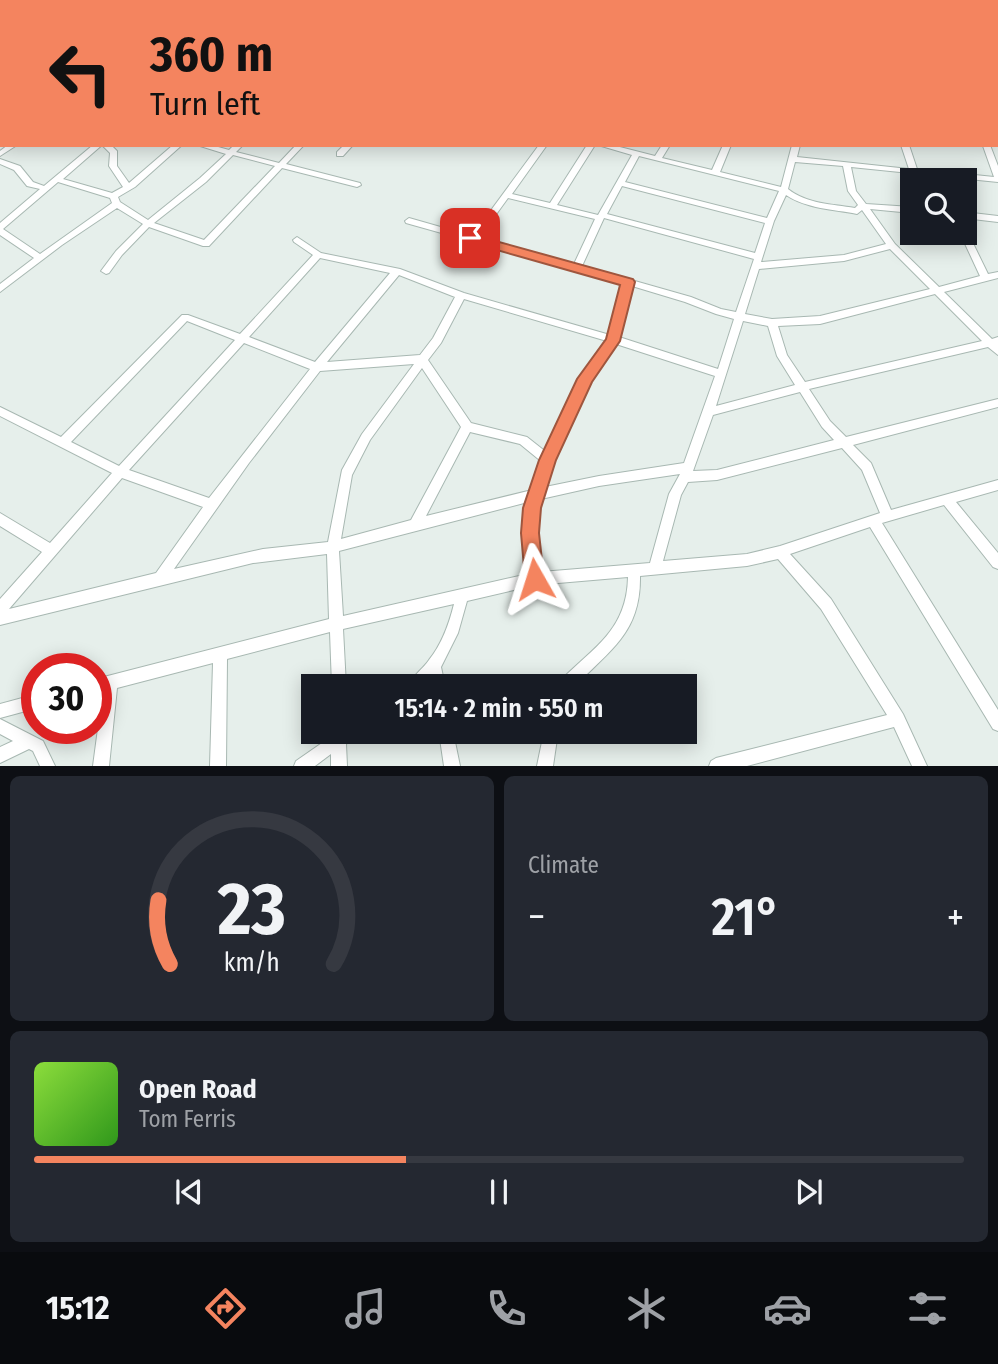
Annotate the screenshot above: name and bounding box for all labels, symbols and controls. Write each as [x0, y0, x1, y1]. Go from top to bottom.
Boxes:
text: 360 m [150, 25, 273, 84]
icon: left [35, 28, 126, 119]
text: Turn left [150, 85, 260, 123]
map controls [900, 168, 977, 245]
button: search [900, 168, 977, 245]
pin [440, 208, 500, 268]
icon: arrive [451, 219, 489, 257]
position arrow [498, 542, 572, 616]
speed limit sign: 30 [21, 653, 112, 744]
text: 15:14 · 2 min · 550 m [395, 693, 603, 724]
text: Climate [528, 851, 599, 879]
text: 23 [217, 867, 286, 954]
text: 21° [711, 886, 780, 949]
text: − [528, 894, 545, 940]
text: + [947, 894, 964, 940]
text: km/h [224, 948, 280, 978]
text: Open Road [139, 1074, 257, 1105]
text: Tom Ferris [139, 1105, 236, 1133]
icon: previous [170, 1173, 208, 1211]
icon: pause [480, 1173, 518, 1211]
icon: next [790, 1173, 828, 1211]
icon: directions [201, 1284, 250, 1333]
icon: music [341, 1284, 390, 1333]
icon: phone [482, 1284, 531, 1333]
icon: climate [622, 1284, 671, 1333]
icon: car [763, 1284, 812, 1333]
icon: filters [903, 1284, 952, 1333]
text: 15:12 [46, 1289, 110, 1327]

